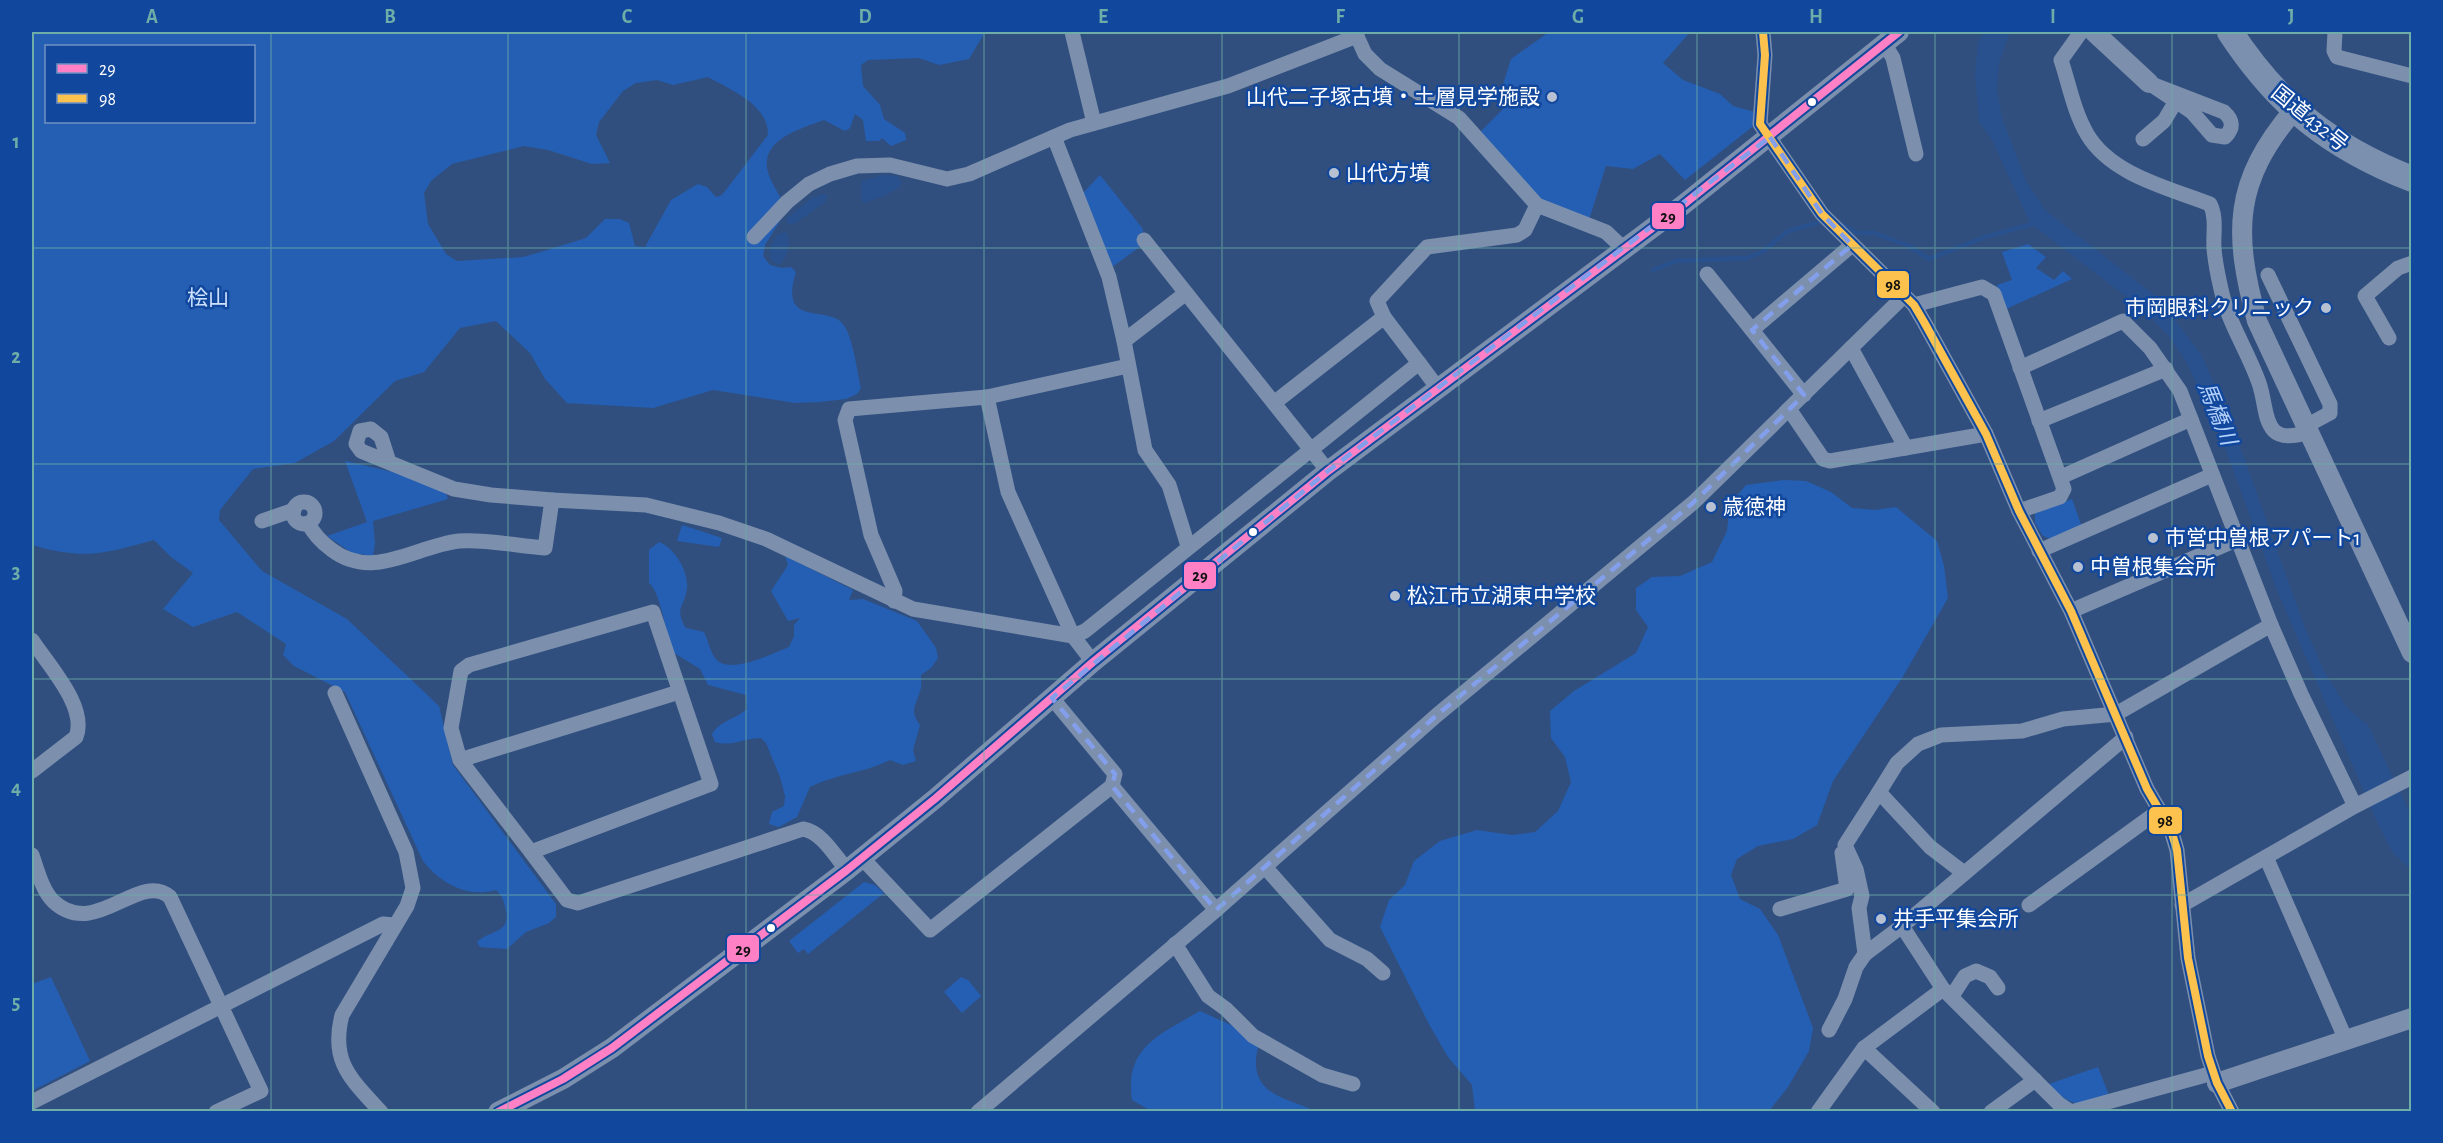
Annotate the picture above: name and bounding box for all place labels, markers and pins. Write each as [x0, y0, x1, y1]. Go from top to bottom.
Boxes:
place label: 山代二子塚古墳・土層見学施設 [1246, 86, 1540, 108]
marker: 山代二子塚古墳・土層見学施設 [1545, 90, 1559, 104]
unlabelled marker [1806, 96, 1818, 108]
place label: 山代方墳 [1346, 162, 1430, 184]
marker: 山代方墳 [1327, 166, 1341, 180]
place label: 市岡眼科クリニック [2125, 297, 2314, 319]
marker: 市岡眼科クリニック [2319, 301, 2333, 315]
place label: 歳徳神 [1723, 496, 1786, 518]
marker: 歳徳神 [1704, 500, 1718, 514]
unlabelled marker [1247, 526, 1259, 538]
place label: 市営中曽根アパート1 [2165, 527, 2361, 549]
marker: 市営中曽根アパート1 [2146, 531, 2160, 545]
place label: 中曽根集会所 [2090, 556, 2216, 578]
marker: 中曽根集会所 [2071, 560, 2085, 574]
place label: 松江市立湖東中学校 [1407, 585, 1596, 607]
marker: 松江市立湖東中学校 [1388, 589, 1402, 603]
place label: 井手平集会所 [1893, 908, 2019, 930]
marker: 井手平集会所 [1874, 912, 1888, 926]
unlabelled marker [765, 922, 777, 934]

